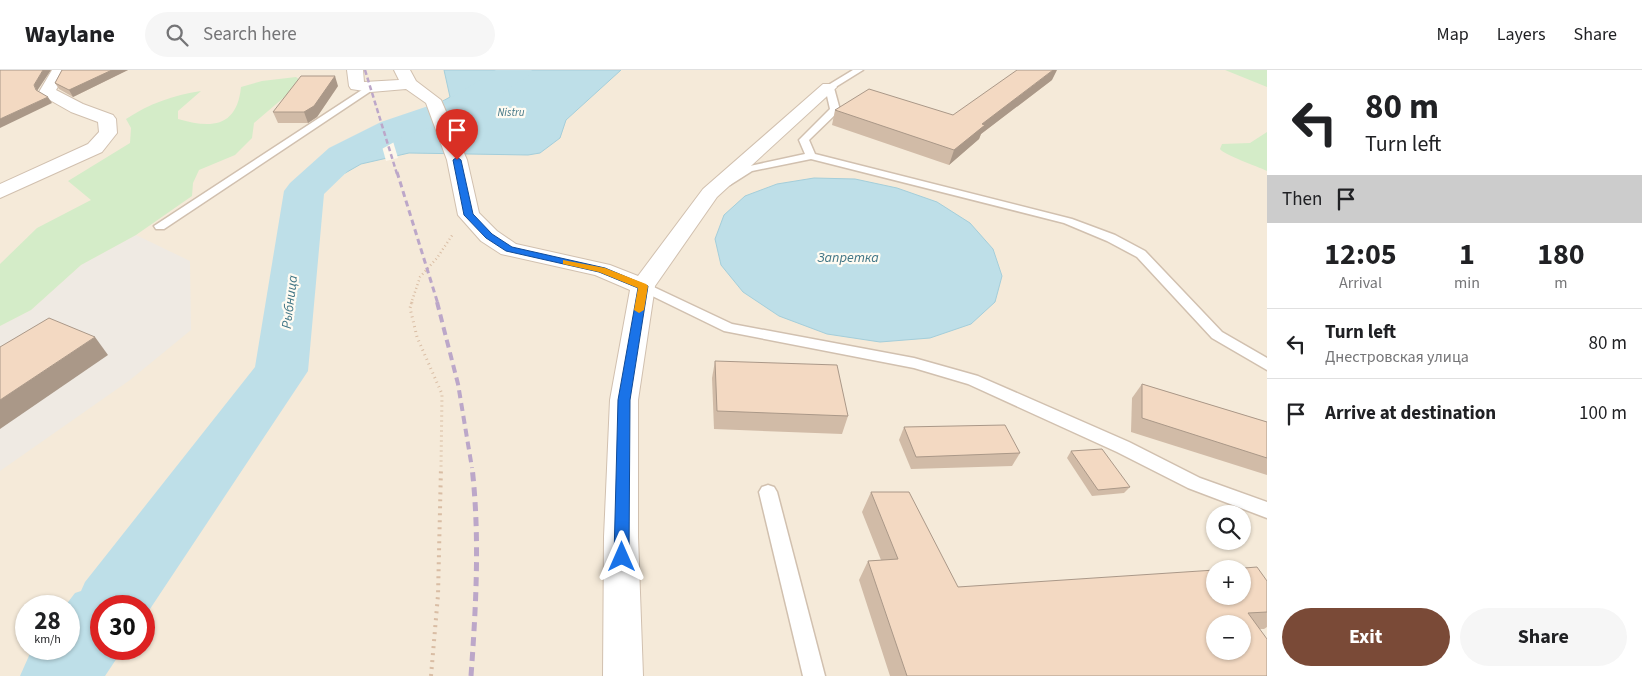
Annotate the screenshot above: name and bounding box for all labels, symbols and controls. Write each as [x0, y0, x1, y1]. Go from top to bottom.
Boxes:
search box [145, 12, 495, 57]
text: Waylane [25, 17, 115, 52]
icon: search [163, 21, 191, 49]
text: Search here [203, 21, 297, 48]
text: Map [1437, 22, 1469, 47]
text: Layers [1497, 22, 1546, 47]
text: Share [1574, 22, 1617, 47]
text: 80 m [1365, 82, 1439, 132]
icon: left [1282, 90, 1347, 155]
water label: Nistru [498, 105, 525, 120]
pin [436, 109, 478, 160]
icon: arrive [443, 116, 471, 144]
text: Turn left [1365, 128, 1441, 160]
icon: arrive [1332, 185, 1360, 213]
text: Then [1282, 186, 1322, 213]
text: 12:05 [1324, 233, 1397, 276]
text: 1 [1459, 233, 1475, 276]
text: 180 [1537, 233, 1585, 276]
water label: Запретка [817, 248, 879, 268]
text: Arrival [1339, 272, 1382, 294]
text: min [1454, 272, 1480, 294]
text: m [1554, 272, 1568, 294]
water label: Рыбница [277, 274, 303, 330]
text: Turn left [1325, 319, 1396, 346]
icon: left [1282, 330, 1310, 358]
text: 80 m [1589, 330, 1627, 357]
text: Днестровская улица [1325, 346, 1469, 368]
icon: arrive [1282, 400, 1310, 428]
text: Arrive at destination [1325, 400, 1496, 427]
text: 100 m [1579, 400, 1627, 427]
map controls [1206, 505, 1251, 660]
button: search [1206, 505, 1251, 550]
position arrow [595, 530, 647, 582]
button: + [1206, 560, 1251, 605]
speed limit sign: 30 [90, 595, 155, 660]
text: 28 [34, 603, 61, 639]
button: Exit [1282, 608, 1450, 666]
button: Share [1460, 608, 1627, 666]
button: − [1206, 615, 1251, 660]
text: km/h [34, 631, 61, 648]

